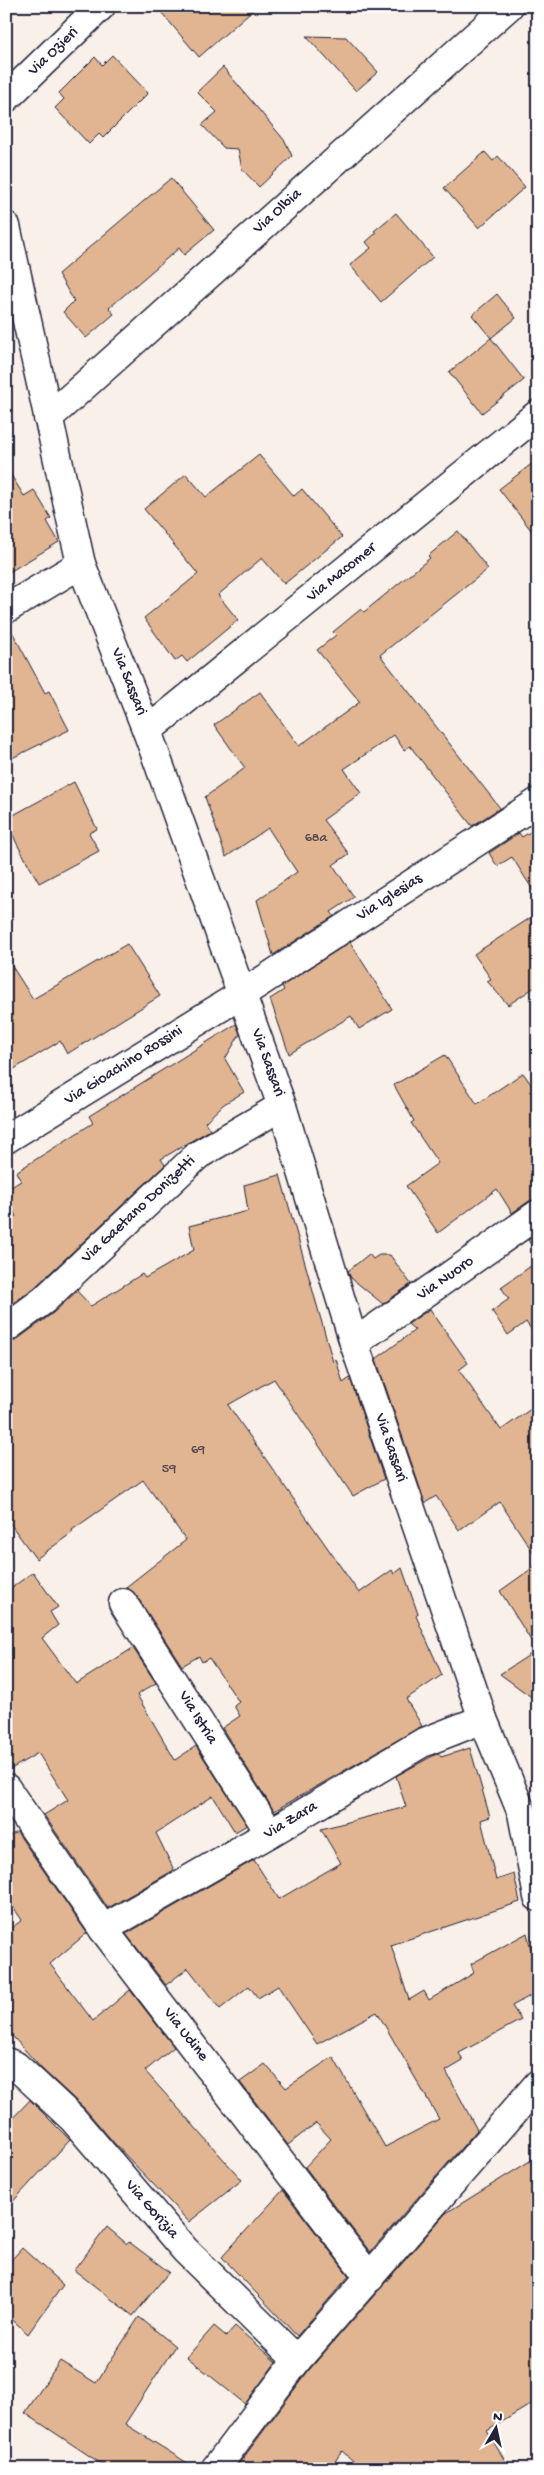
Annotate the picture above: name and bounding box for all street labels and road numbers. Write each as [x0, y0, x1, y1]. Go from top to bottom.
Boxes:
street label: Via Ozieri [24, 23, 83, 81]
street label: Via Olbia [249, 184, 307, 239]
street label: Via Macomer [303, 538, 382, 607]
street label: Via Sassari [105, 645, 150, 719]
street label: Via Iglesias [353, 869, 427, 927]
street label: Via Gioachino Rossini [60, 1022, 187, 1111]
street label: Via Sassari [246, 1025, 288, 1100]
street label: Via Gaetano Donizetti [77, 1152, 200, 1268]
street label: Via Nuoro [413, 1253, 478, 1306]
street label: Via Sassari [369, 1410, 411, 1485]
street label: Via Istria [173, 1687, 221, 1749]
street label: Via Zara [260, 1797, 322, 1845]
street label: Via Udine [158, 2004, 212, 2066]
street label: Via Gorizia [120, 2176, 183, 2244]

